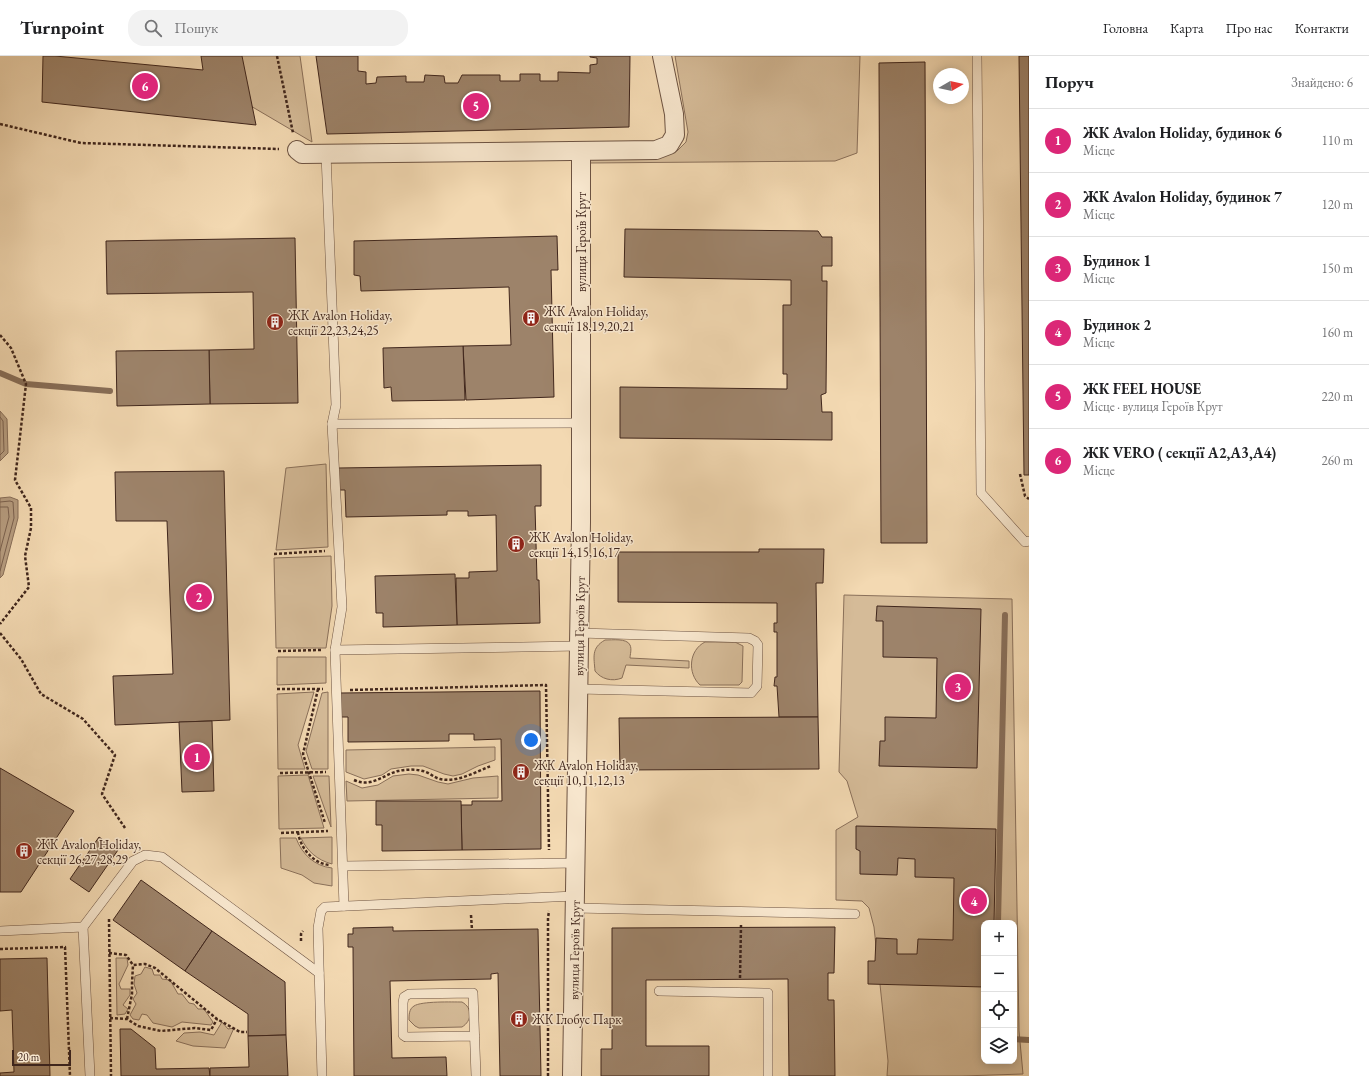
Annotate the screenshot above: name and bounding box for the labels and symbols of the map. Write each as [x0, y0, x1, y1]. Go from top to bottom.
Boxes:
north arrow [933, 68, 969, 104]
pin: 6 [132, 71, 158, 101]
pin: 5 [463, 91, 489, 121]
street label: вулиця Героїв Крут [573, 191, 590, 292]
place label: ЖК Avalon Holiday, секції 18,19,20,21 [543, 303, 648, 335]
place label: ЖК Avalon Holiday, секції 22,23,24,25 [287, 307, 392, 339]
building icon: ЖК Avalon Holiday, секції 18,19,20,21 [521, 308, 541, 328]
building icon: ЖК Avalon Holiday, секції 22,23,24,25 [265, 312, 285, 332]
place label: ЖК Avalon Holiday, секції 14,15,16,17 [528, 529, 633, 561]
building icon: ЖК Avalon Holiday, секції 14,15,16,17 [506, 534, 526, 554]
street label: вулиця Героїв Крут [570, 575, 589, 676]
pin: 2 [186, 582, 212, 612]
pin: 3 [945, 672, 971, 702]
your location [521, 730, 541, 750]
pin: 1 [184, 742, 210, 772]
place label: ЖК Avalon Holiday, секції 10,11,12,13 [533, 757, 638, 789]
building icon: ЖК Avalon Holiday, секції 10,11,12,13 [511, 762, 531, 782]
place label: ЖК Avalon Holiday, секції 26,27,28,29 [36, 836, 141, 868]
building icon: ЖК Avalon Holiday, секції 26,27,28,29 [14, 841, 34, 861]
pin: 4 [961, 886, 987, 916]
street label: вулиця Героїв Крут [565, 899, 584, 1000]
building icon: ЖК Глобус Парк [509, 1009, 529, 1029]
place label: ЖК Глобус Парк [531, 1011, 622, 1028]
scale bar [12, 1048, 71, 1067]

